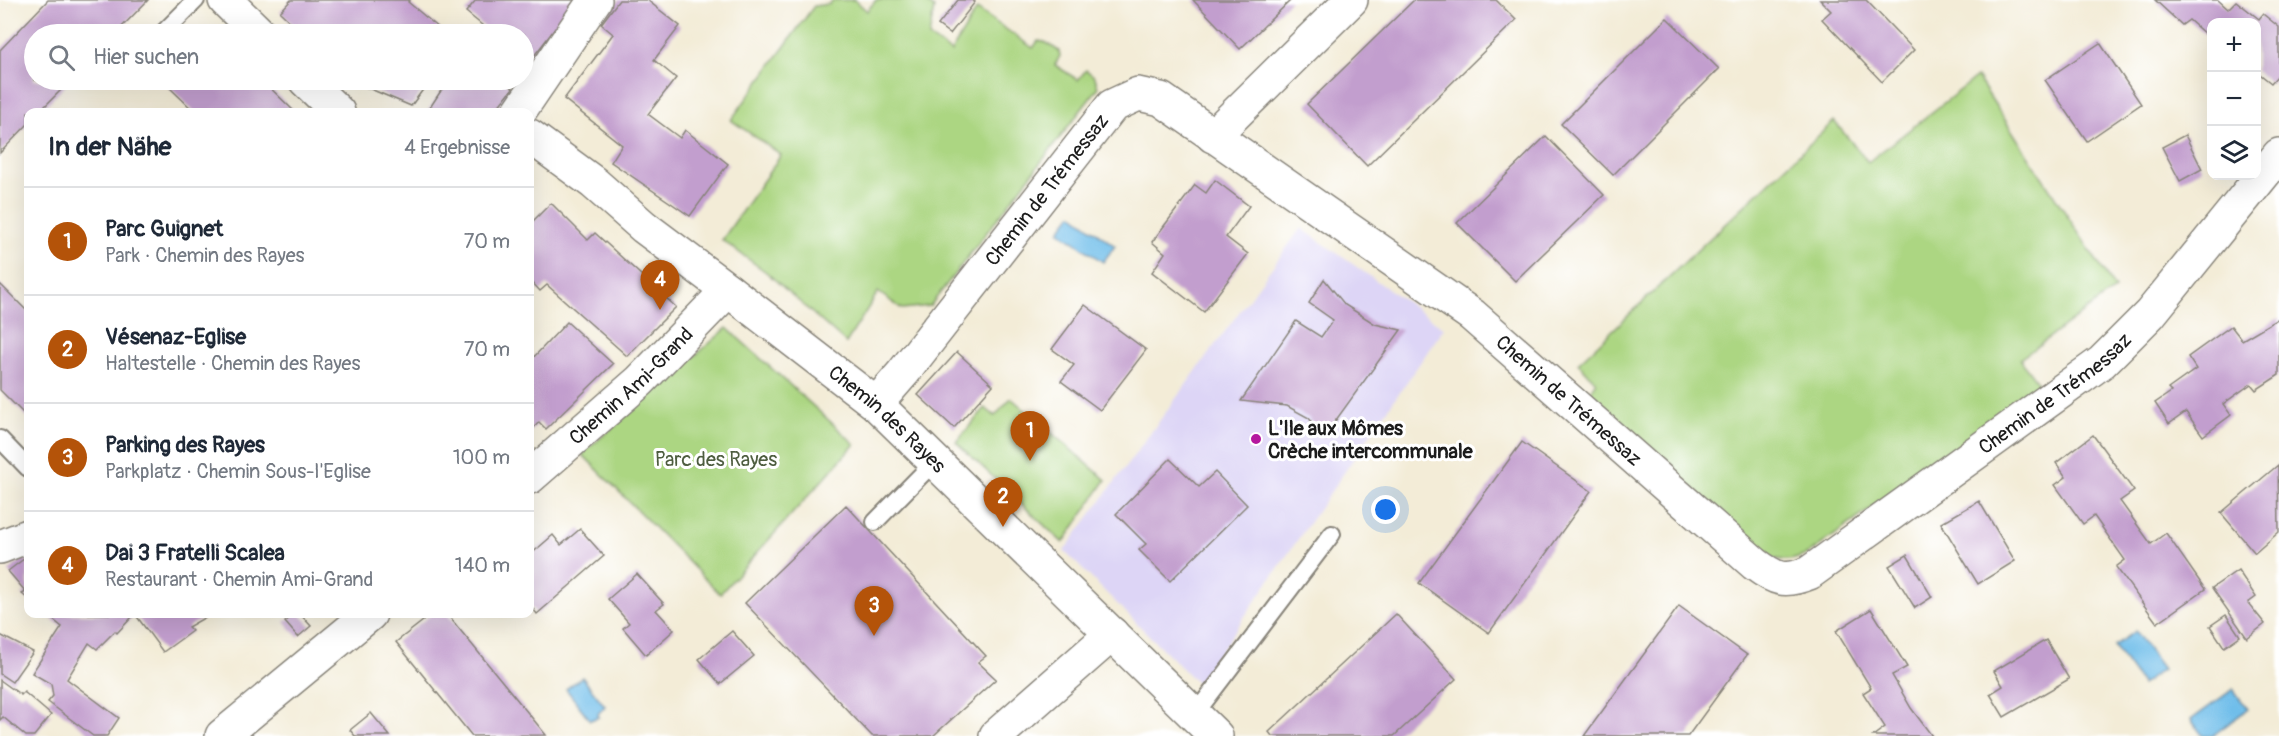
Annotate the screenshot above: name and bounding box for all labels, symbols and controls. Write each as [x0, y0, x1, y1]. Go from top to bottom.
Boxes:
map controls [2207, 18, 2261, 180]
button: + [2207, 18, 2261, 72]
search box [24, 24, 534, 90]
icon: search [45, 41, 78, 74]
text: Hier suchen [93, 43, 199, 71]
button: − [2207, 72, 2261, 126]
street label: Chemin de Trémessaz [980, 109, 1114, 271]
button: layers [2207, 126, 2261, 180]
text: In der Nähe [48, 131, 171, 163]
text: 4 Ergebnisse [404, 135, 510, 160]
text: Parc Guignet [105, 215, 223, 243]
text: 1 [64, 229, 71, 254]
text: 70 m [464, 229, 510, 254]
text: Park · Chemin des Rayes [105, 243, 305, 268]
pin: 4 [640, 260, 680, 310]
street label: Chemin Ami-Grand [564, 322, 698, 450]
text: Vésenaz-Eglise [105, 323, 246, 351]
street label: Chemin de Trémessaz [1974, 328, 2137, 460]
street label: Chemin de Trémessaz [1490, 330, 1647, 471]
text: 2 [62, 337, 73, 362]
text: 70 m [464, 337, 510, 362]
text: Haltestelle · Chemin des Rayes [105, 351, 360, 376]
street label: Chemin des Rayes [823, 360, 951, 478]
pin: 1 [1010, 412, 1050, 461]
place label: L'Ile aux Mômes Crèche intercommunale [1268, 416, 1474, 464]
text: Parking des Rayes [105, 431, 265, 459]
marker: L'Ile aux Mômes Crèche intercommunale [1249, 432, 1263, 446]
text: 3 [62, 445, 73, 470]
text: 100 m [453, 445, 510, 470]
park label: Parc des Rayes [655, 447, 777, 472]
text: Parkplatz · Chemin Sous-l'Eglise [105, 459, 371, 484]
pin: 2 [984, 478, 1022, 527]
your location [1371, 495, 1400, 524]
text: Dai 3 Fratelli Scalea [105, 539, 285, 567]
text: 4 [62, 553, 73, 578]
text: 140 m [455, 553, 510, 578]
text: Restaurant · Chemin Ami-Grand [105, 567, 373, 592]
pin: 3 [854, 586, 894, 636]

